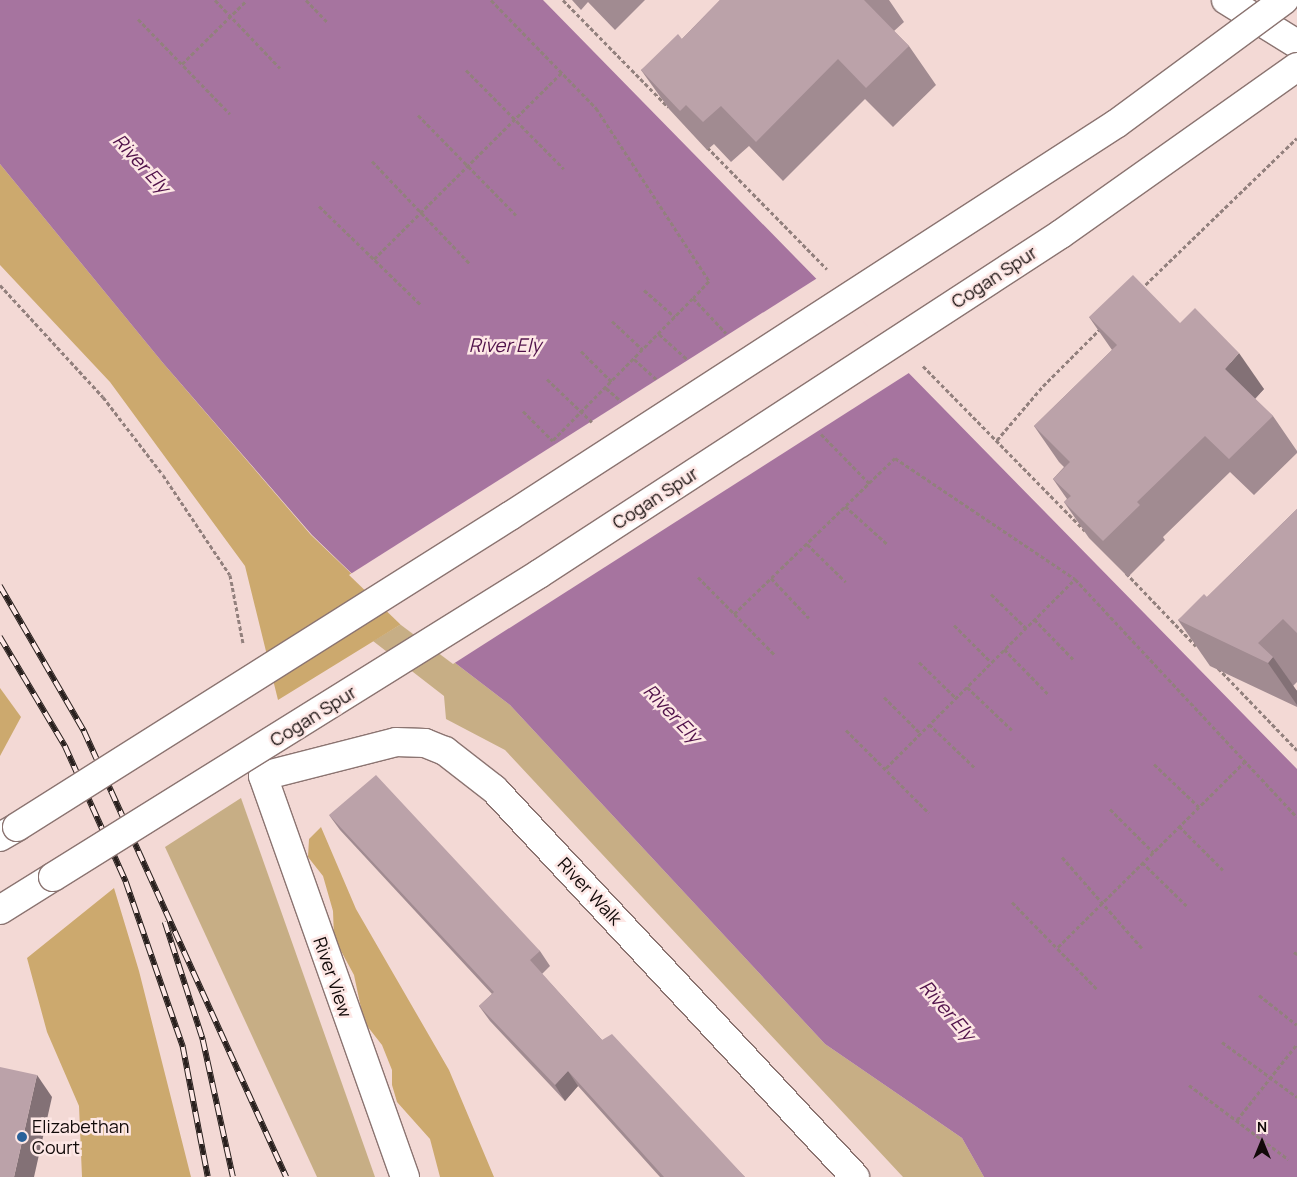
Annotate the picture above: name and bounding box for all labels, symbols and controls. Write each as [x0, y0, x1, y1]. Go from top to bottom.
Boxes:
water label: River Ely [108, 130, 174, 198]
street label: Cogan Spur [947, 241, 1041, 313]
water label: River Ely [469, 335, 541, 357]
street label: Cogan Spur [608, 462, 702, 534]
water label: River Ely [639, 680, 705, 748]
street label: Cogan Spur [266, 681, 360, 751]
street label: River Walk [553, 853, 627, 929]
street label: River View [309, 934, 357, 1020]
water label: River Ely [915, 976, 979, 1046]
place label: Elizabethan Court [32, 1116, 129, 1158]
north arrow [1237, 1117, 1287, 1167]
text: N [1257, 1117, 1267, 1136]
marker: Elizabethan Court [16, 1131, 28, 1143]

